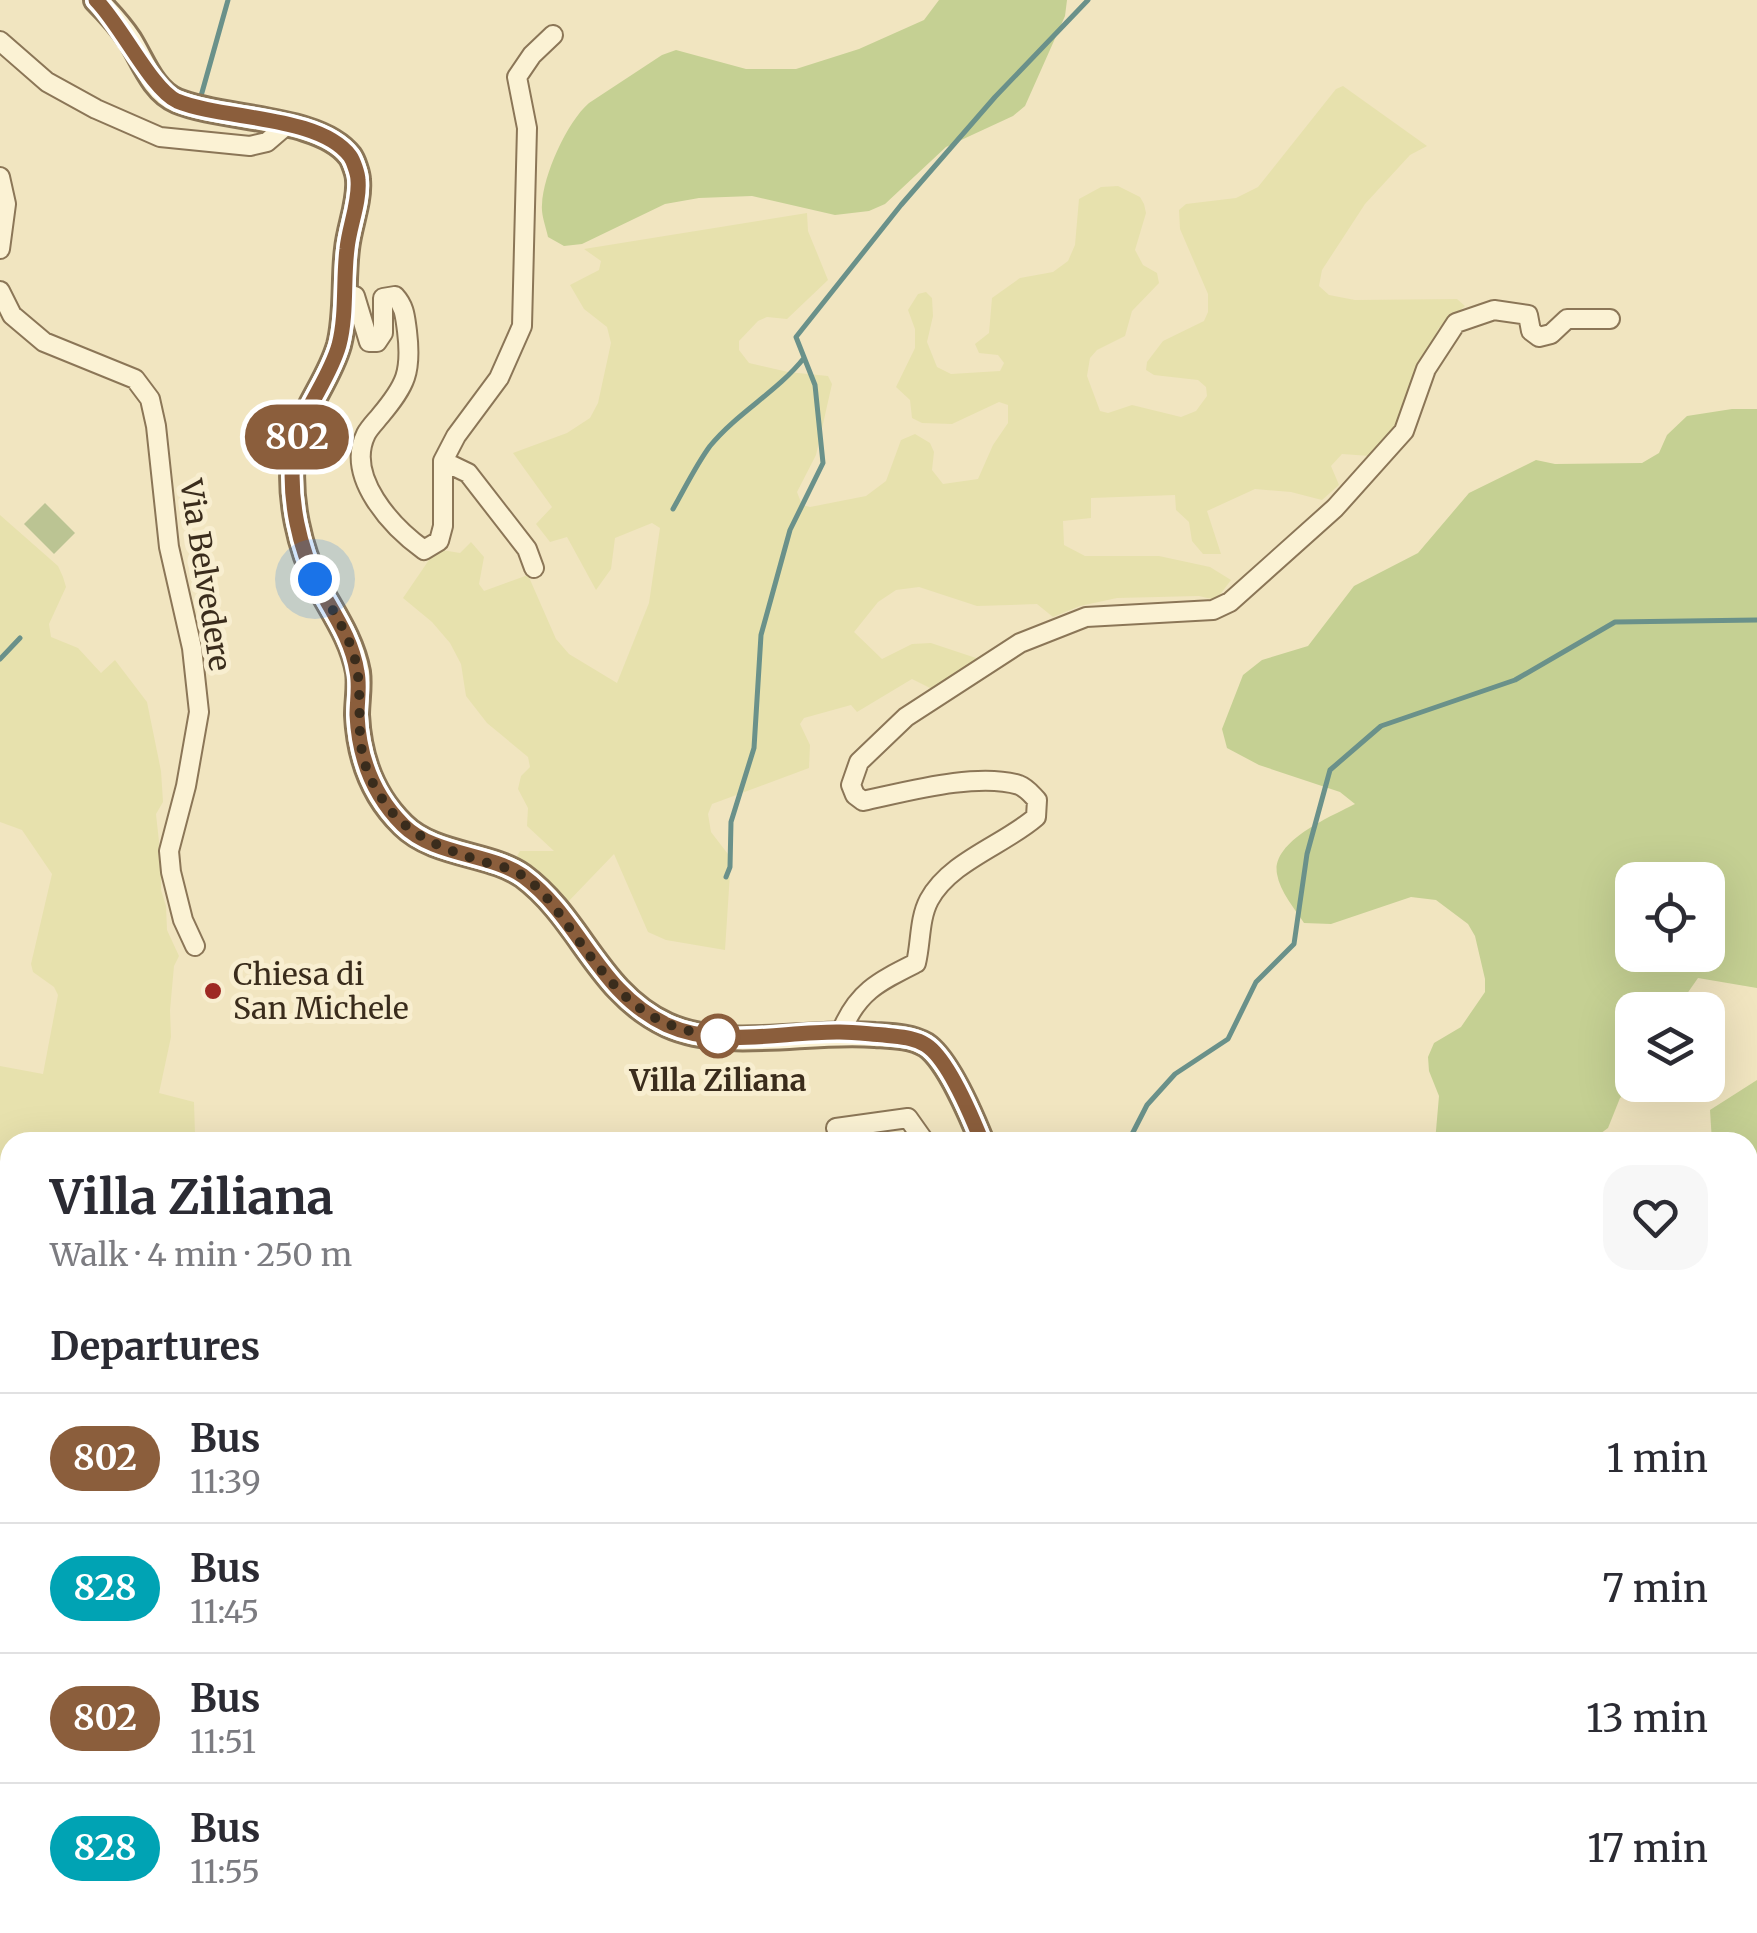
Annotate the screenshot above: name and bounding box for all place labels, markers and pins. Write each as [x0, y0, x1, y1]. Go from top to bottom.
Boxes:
place label: Chiesa di San Michele [233, 955, 409, 1027]
marker: Chiesa di San Michele [202, 980, 224, 1002]
marker: Villa Ziliana [697, 1015, 739, 1057]
place label: Villa Ziliana [628, 1061, 807, 1099]

